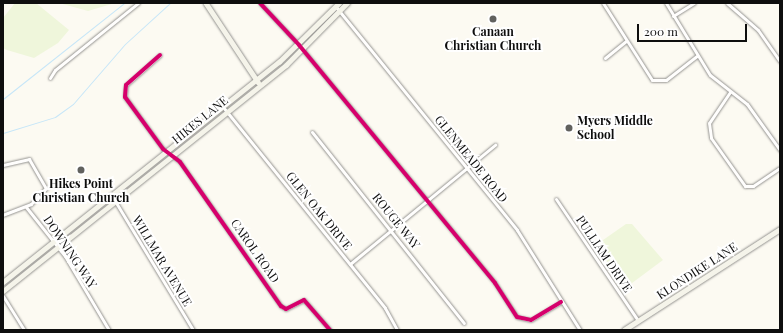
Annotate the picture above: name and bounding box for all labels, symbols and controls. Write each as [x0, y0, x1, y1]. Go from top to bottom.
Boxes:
marker: Canaan Christian Church [488, 14, 498, 24]
scale bar [639, 16, 749, 42]
text: 200 m [644, 23, 678, 39]
place label: Canaan Christian Church [445, 25, 541, 53]
street label: HIKES LANE [169, 93, 231, 147]
street label: GLENMEADE ROAD [432, 113, 510, 205]
place label: Myers Middle School [577, 114, 653, 142]
marker: Myers Middle School [564, 123, 574, 133]
marker: Hikes Point Christian Church [76, 165, 86, 175]
street label: GLEN OAK DRIVE [283, 169, 355, 253]
place label: Hikes Point Christian Church [33, 177, 129, 205]
street label: ROUGE WAY [369, 190, 423, 252]
street label: DOWNING WAY [40, 213, 100, 291]
street label: WILLMAR AVENUE [129, 213, 195, 309]
street label: PULLIAM DRIVE [573, 213, 635, 295]
street label: CAROL ROAD [228, 216, 282, 286]
street label: KLONDIKE LANE [654, 240, 740, 302]

